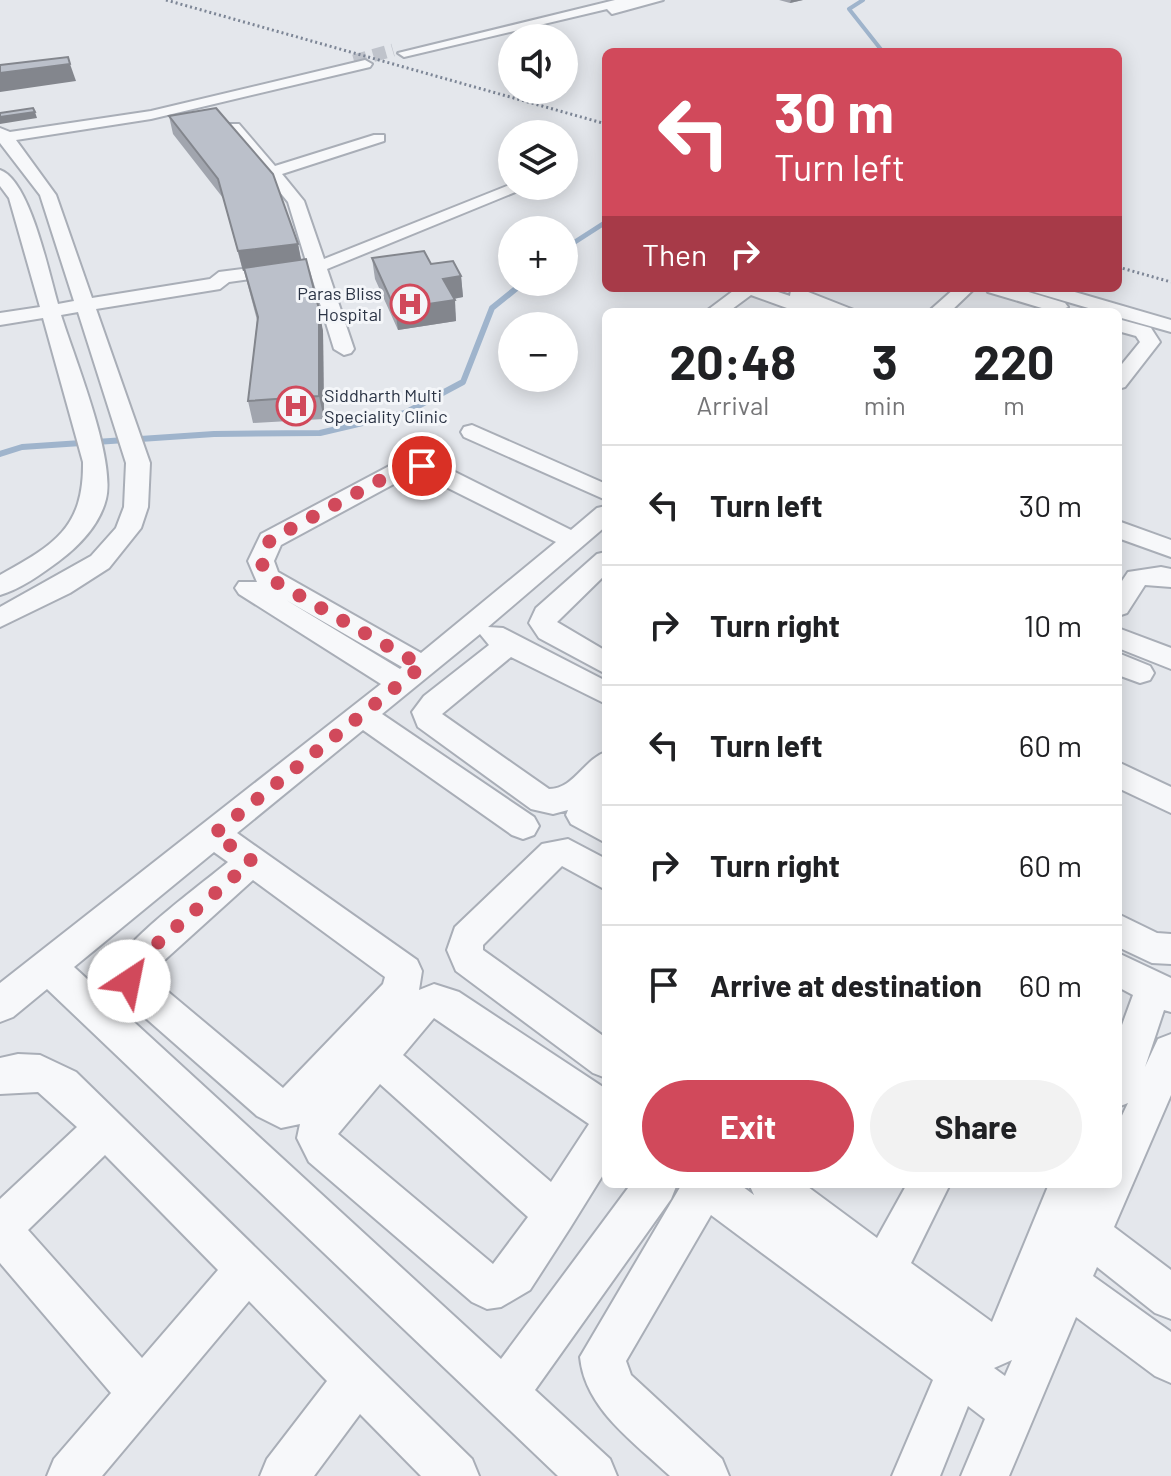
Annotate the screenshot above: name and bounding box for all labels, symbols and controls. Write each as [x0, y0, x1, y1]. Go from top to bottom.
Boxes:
map controls [498, 24, 578, 392]
button: sound [498, 24, 578, 104]
text: 30 m [774, 77, 894, 144]
icon: left [642, 80, 746, 184]
button: layers [498, 120, 578, 200]
text: Turn left [774, 145, 905, 188]
button: + [498, 216, 578, 296]
icon: right [723, 232, 767, 276]
text: Then [642, 236, 707, 272]
place label: Paras Bliss Hospital [297, 282, 382, 325]
hospital icon: Paras Bliss Hospital [389, 283, 431, 325]
button: − [498, 312, 578, 392]
text: 20:48 [669, 332, 796, 390]
text: 3 [872, 332, 898, 390]
text: 220 [973, 332, 1054, 390]
place label: Siddharth Multi Speciality Clinic [324, 384, 448, 427]
hospital icon: Siddharth Multi Speciality Clinic [275, 385, 317, 427]
text: Arrival [697, 389, 769, 420]
text: min [864, 389, 906, 420]
text: m [1003, 389, 1025, 420]
pin [388, 432, 456, 500]
icon: arrive [400, 444, 444, 488]
icon: left [642, 483, 686, 527]
text: Turn left [710, 487, 823, 523]
text: 30 m [1019, 487, 1082, 523]
icon: right [642, 603, 686, 647]
text: Turn right [710, 607, 840, 643]
text: 10 m [1024, 607, 1082, 643]
icon: left [642, 723, 686, 767]
text: Turn left [710, 727, 823, 763]
text: 60 m [1019, 727, 1082, 763]
icon: right [642, 843, 686, 887]
text: Turn right [710, 847, 840, 883]
text: 60 m [1019, 847, 1082, 883]
position arrow [87, 939, 171, 1023]
icon: arrive [642, 963, 686, 1007]
text: Arrive at destination [710, 967, 982, 1003]
text: 60 m [1019, 967, 1082, 1003]
button: Exit [642, 1080, 854, 1172]
button: Share [870, 1080, 1082, 1172]

